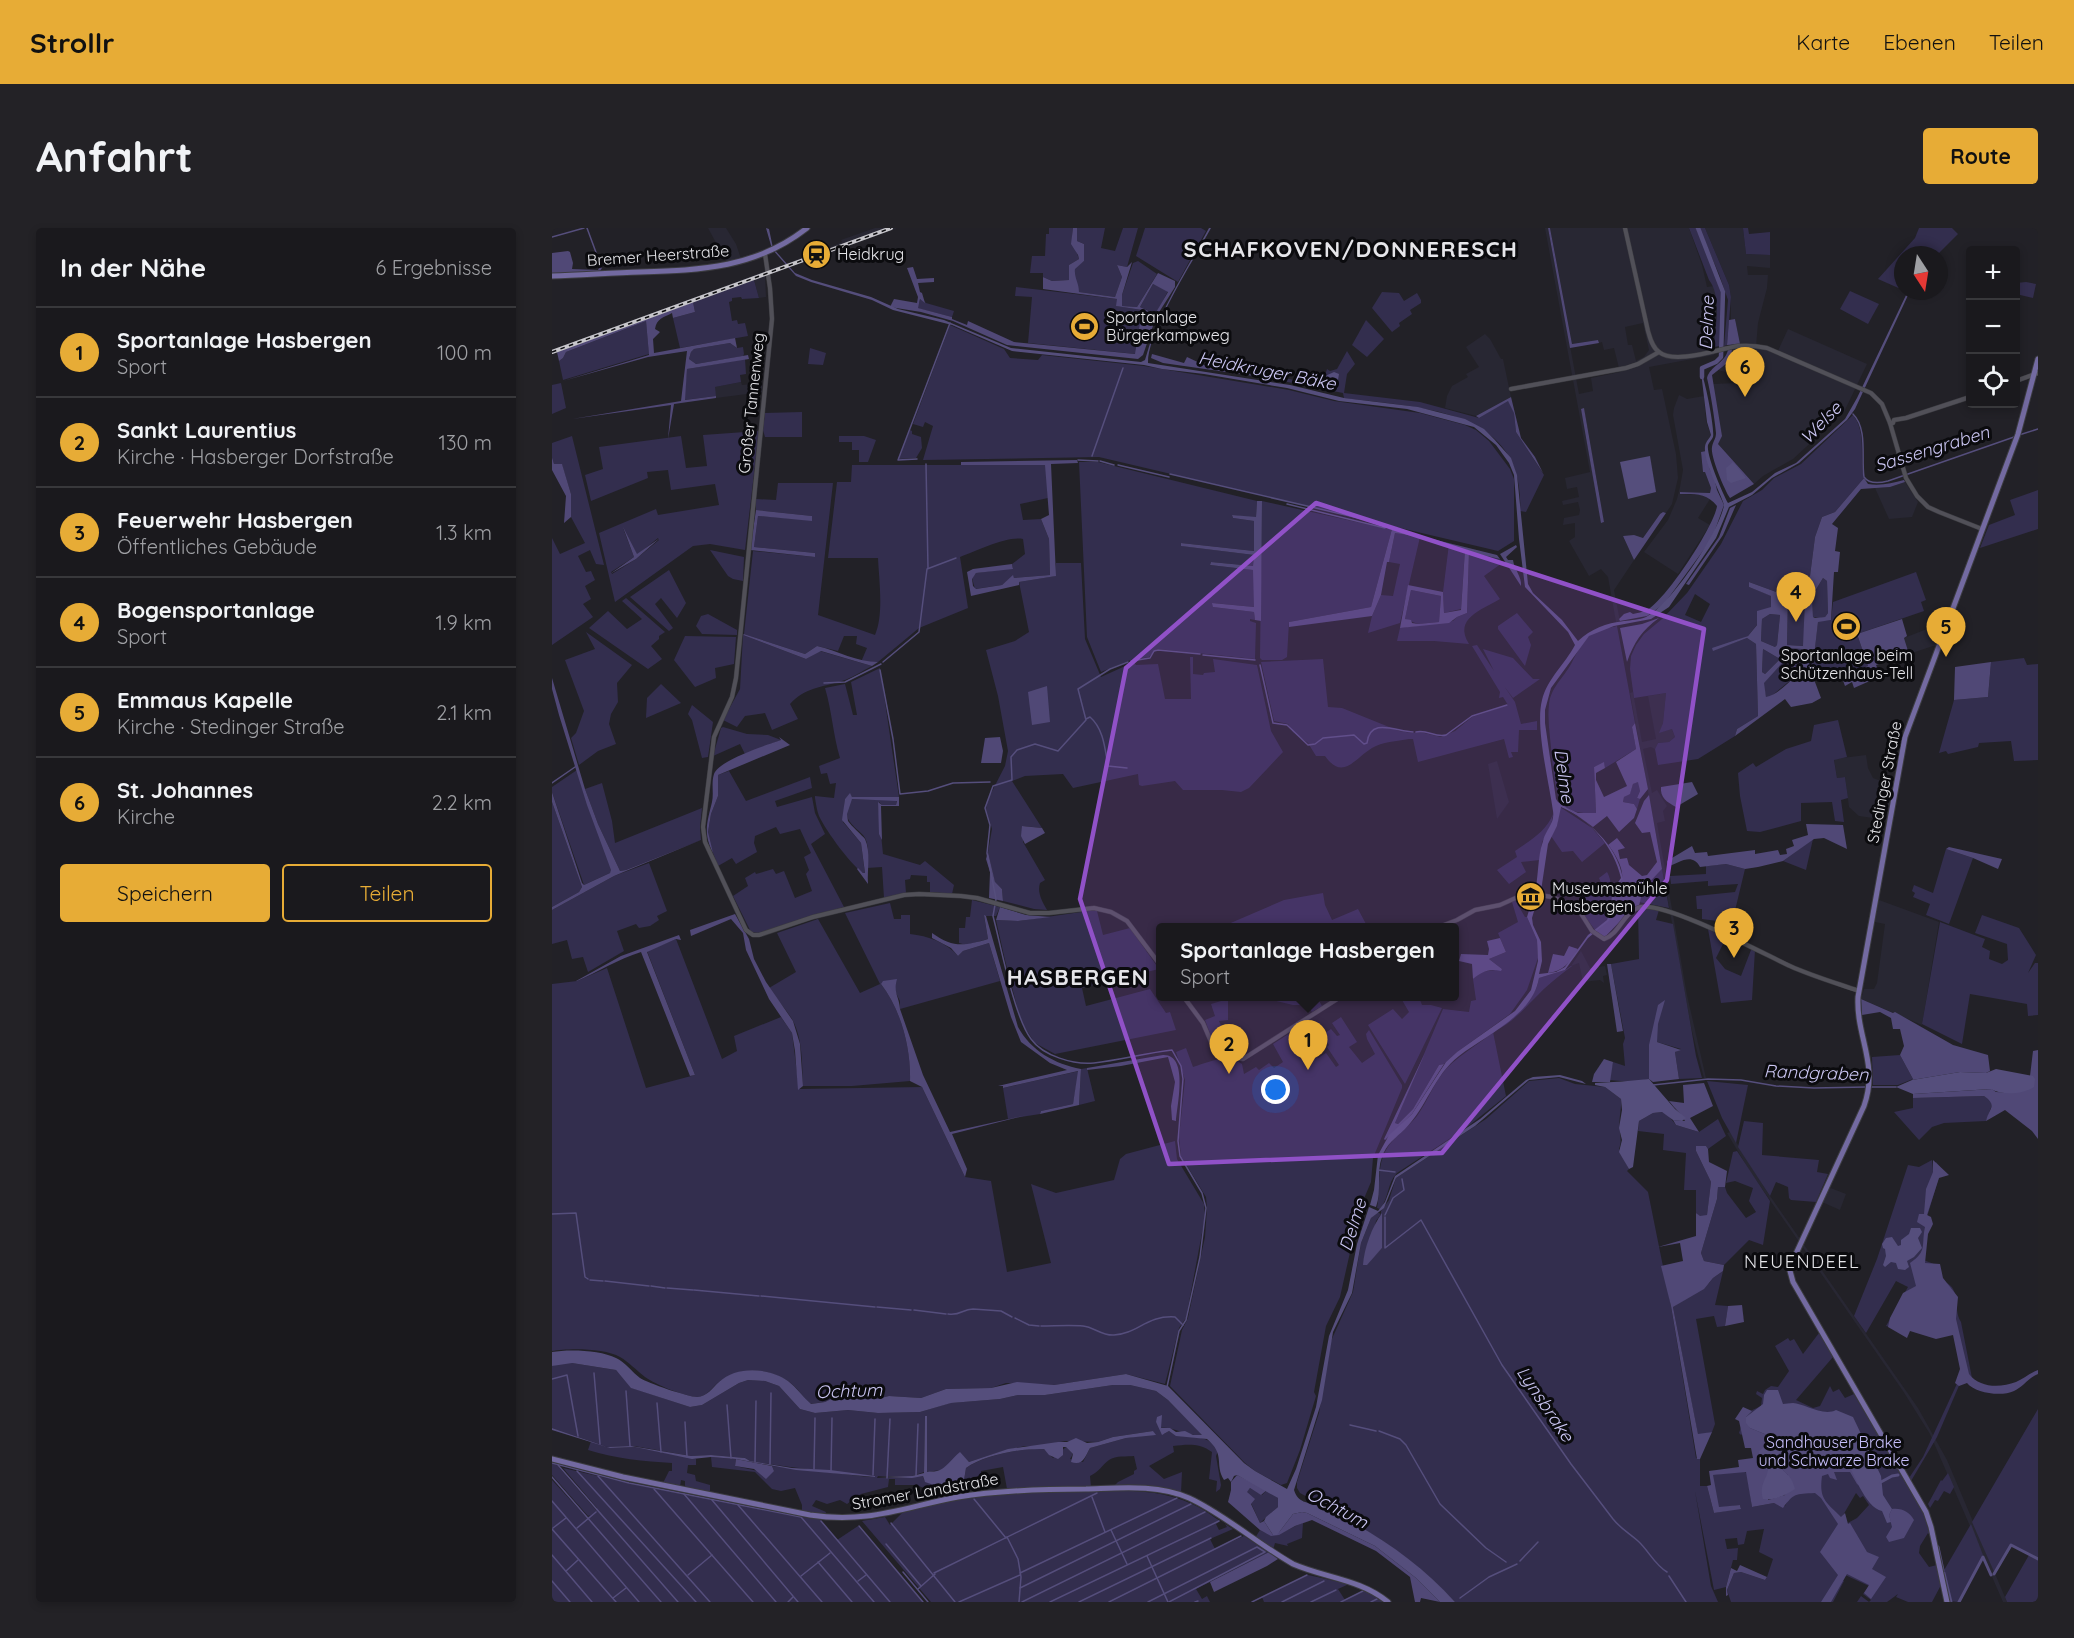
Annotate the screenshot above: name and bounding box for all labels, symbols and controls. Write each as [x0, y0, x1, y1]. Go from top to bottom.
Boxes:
text: Strollr [30, 25, 114, 60]
text: Karte [1796, 29, 1850, 55]
text: Ebenen [1883, 29, 1956, 55]
text: Teilen [1989, 29, 2044, 55]
button: Route [1923, 128, 2038, 184]
text: Anfahrt [36, 130, 193, 183]
district label: SCHAFKOVEN/DONNERESCH [1184, 235, 1518, 263]
station icon: Heidkrug [800, 238, 832, 270]
street label: Bremer Heerstraße [586, 240, 730, 270]
place label: Heidkrug [837, 244, 904, 264]
north arrow [1894, 246, 1948, 300]
map controls [1966, 246, 2020, 408]
button: + [1966, 246, 2020, 300]
text: In der Nähe [60, 251, 206, 284]
text: 6 Ergebnisse [376, 255, 492, 280]
water label: Delme [1694, 295, 1719, 350]
button: − [1966, 300, 2020, 354]
place label: Sportanlage Bürgerkampweg [1106, 307, 1230, 345]
sports icon: Sportanlage Bürgerkampweg [1069, 310, 1101, 342]
text: Sportanlage Hasbergen [117, 326, 372, 354]
street label: Großer Tannenweg [734, 332, 768, 474]
text: 1 [76, 340, 83, 365]
text: 100 m [437, 340, 492, 365]
water label: Heidkruger Bäke [1196, 346, 1339, 395]
pin: 6 [1726, 348, 1764, 397]
text: Sport [117, 354, 167, 379]
button: locate [1966, 354, 2020, 408]
water label: Welse [1795, 396, 1847, 449]
text: Sankt Laurentius [117, 416, 296, 444]
water label: Sassengraben [1872, 420, 1993, 477]
text: 2 [74, 430, 85, 455]
text: 130 m [439, 430, 492, 455]
text: Kirche · Hasberger Dorfstraße [117, 444, 394, 469]
text: Feuerwehr Hasbergen [117, 506, 353, 534]
text: 3 [74, 520, 85, 545]
text: 1.3 km [436, 520, 492, 545]
text: Öffentliches Gebäude [117, 534, 317, 559]
pin: 4 [1776, 572, 1816, 622]
text: Bogensportanlage [117, 596, 315, 624]
pin: 5 [1926, 608, 1966, 657]
text: 4 [74, 610, 85, 635]
text: 1.9 km [435, 610, 492, 635]
sports icon: Sportanlage beim Schützenhaus-Tell [1831, 611, 1863, 643]
text: Sport [117, 624, 167, 649]
place label: Sportanlage beim Schützenhaus-Tell [1781, 645, 1913, 683]
text: Emmaus Kapelle [117, 686, 293, 714]
text: 5 [74, 700, 85, 725]
text: 2.1 km [436, 700, 492, 725]
text: Kirche · Stedinger Straße [117, 714, 345, 739]
street label: Stedinger Straße [1862, 719, 1906, 845]
water label: Delme [1549, 748, 1580, 805]
text: St. Johannes [117, 776, 253, 804]
text: 6 [74, 790, 85, 815]
text: 2.2 km [432, 790, 492, 815]
text: Kirche [117, 804, 175, 829]
button: Speichern [60, 864, 270, 922]
button: Teilen [282, 864, 492, 922]
place label: Museumsmühle Hasbergen [1552, 878, 1667, 916]
museum icon: Museumsmühle Hasbergen [1515, 881, 1547, 913]
pin: 3 [1714, 908, 1754, 958]
popup [1156, 923, 1459, 1001]
text: Sportanlage Hasbergen [1180, 936, 1435, 964]
district label: HASBERGEN [1007, 963, 1149, 991]
text: Sport [1180, 964, 1230, 989]
pin: 1 [1288, 1020, 1328, 1070]
pin: 2 [1210, 1024, 1248, 1074]
water label: Randgraben [1763, 1059, 1869, 1086]
your location [1261, 1075, 1290, 1104]
water label: Delme [1334, 1195, 1372, 1254]
district label: NEUENDEEL [1744, 1250, 1860, 1273]
water label: Lynsbrake [1512, 1362, 1580, 1447]
water label: Ochtum [815, 1378, 883, 1403]
park label: Sandhauser Brake und Schwarze Brake [1759, 1432, 1909, 1470]
street label: Stromer Landstraße [850, 1468, 1000, 1514]
water label: Ochtum [1303, 1482, 1372, 1534]

